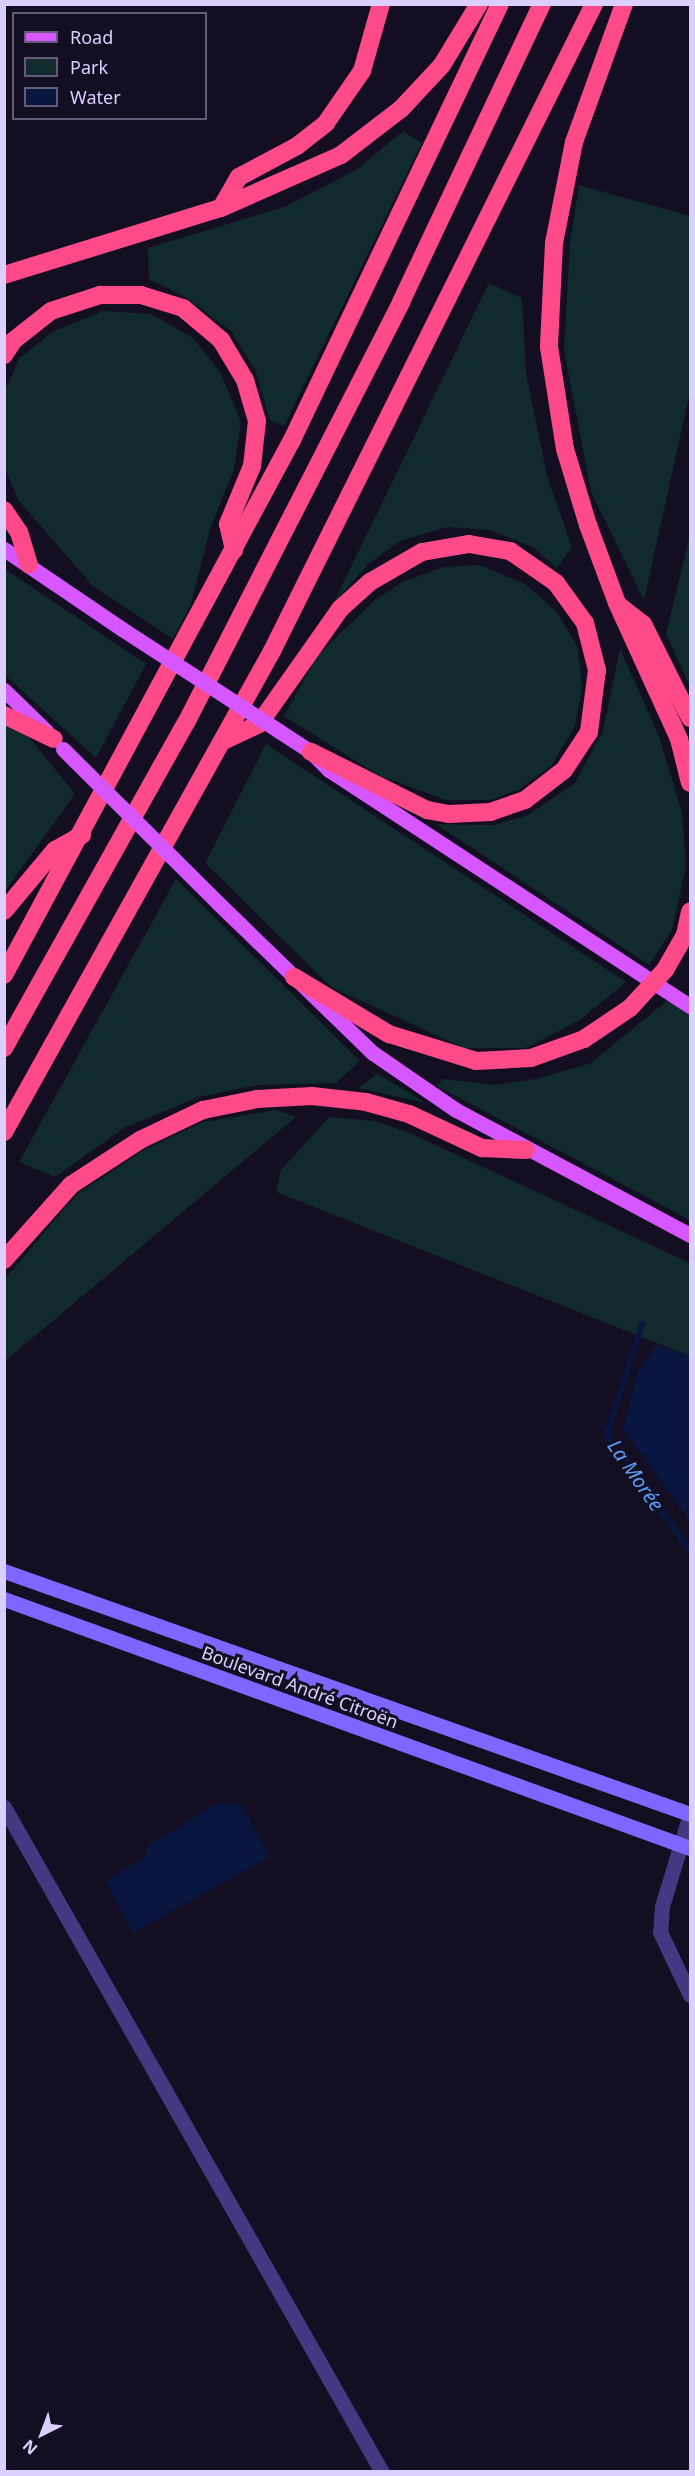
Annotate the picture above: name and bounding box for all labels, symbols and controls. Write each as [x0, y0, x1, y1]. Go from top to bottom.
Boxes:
legend [12, 12, 207, 120]
text: Road [70, 25, 113, 49]
text: Park [70, 55, 108, 79]
text: Water [70, 85, 121, 109]
water label: La Morée [603, 1435, 669, 1515]
street label: Boulevard André Citroën [199, 1641, 401, 1733]
north arrow [12, 2404, 72, 2464]
text: N [18, 2435, 42, 2460]

